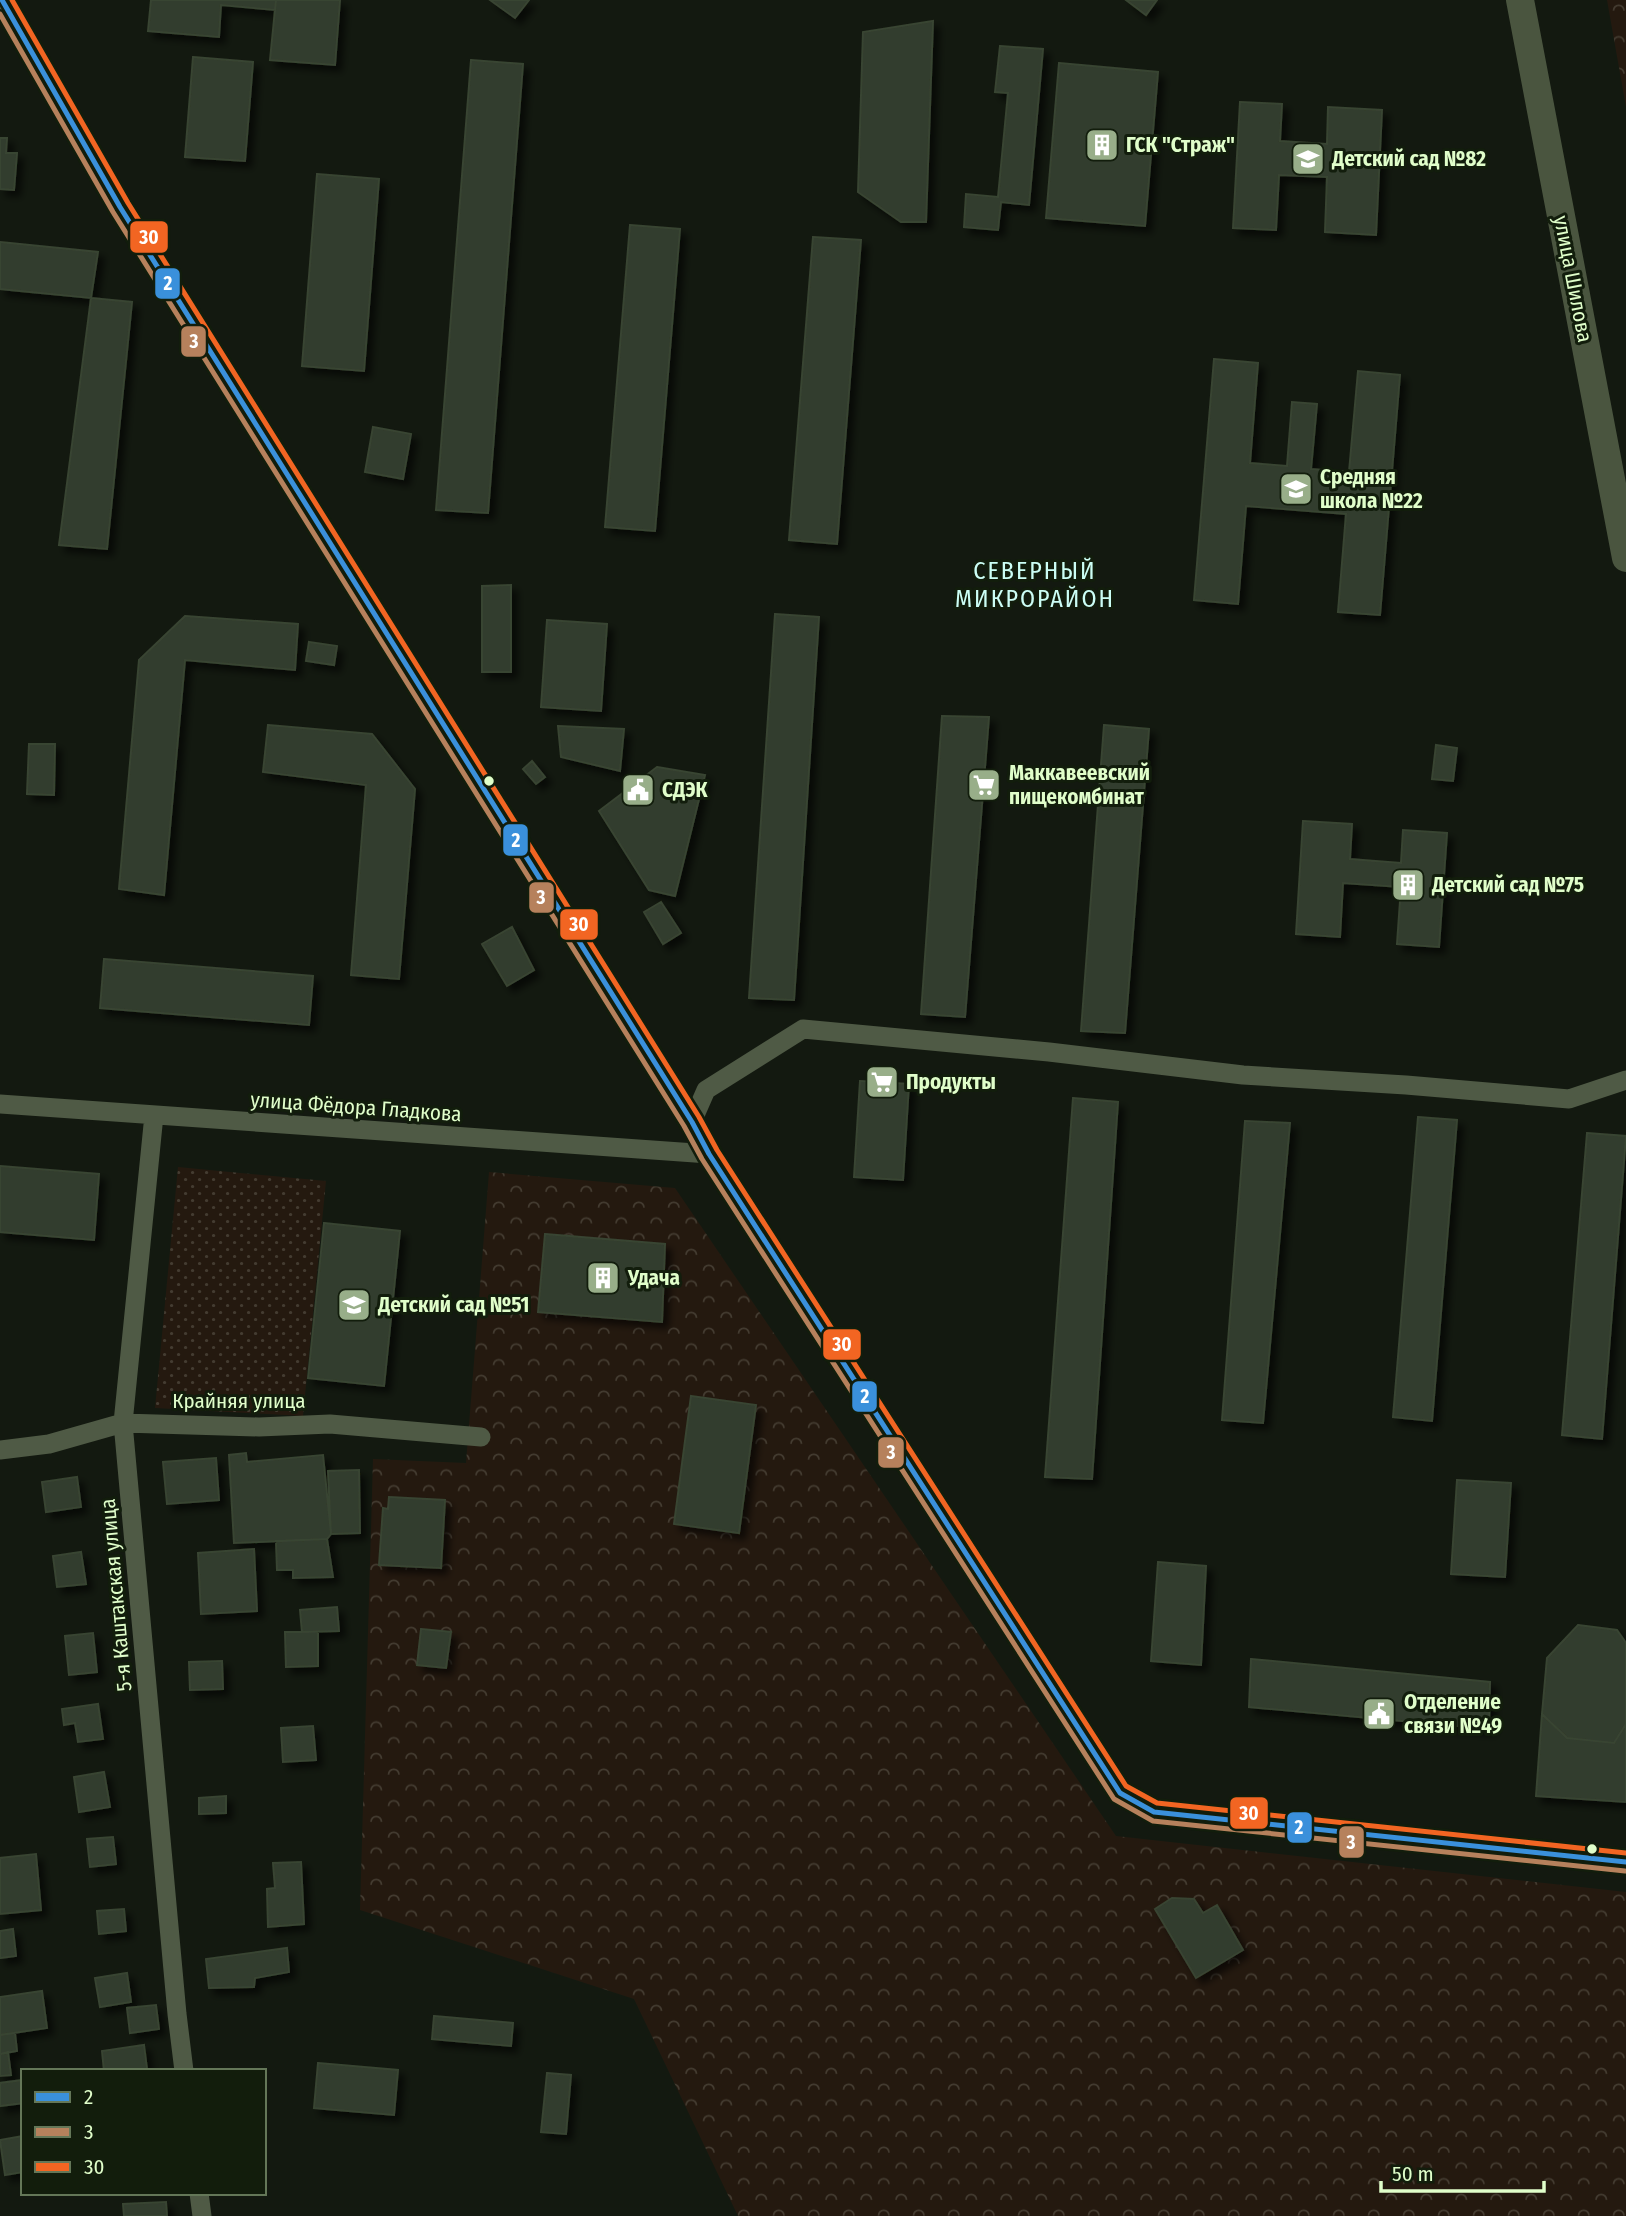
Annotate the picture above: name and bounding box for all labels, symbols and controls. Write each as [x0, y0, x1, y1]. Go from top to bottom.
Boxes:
building icon: ГСК "Страж" [1083, 126, 1121, 164]
place label: ГСК "Страж" [1126, 132, 1235, 158]
school or university icon: Детский сад №82 [1289, 140, 1327, 178]
place label: Детский сад №82 [1331, 146, 1486, 172]
street label: улица Шилова [1548, 213, 1598, 345]
line badge: 30 [129, 220, 169, 254]
text: 30 [138, 226, 159, 249]
line badge: 2 [154, 267, 181, 300]
text: 2 [163, 272, 173, 295]
line badge: 3 [180, 325, 207, 358]
text: 3 [189, 330, 199, 353]
place label: Средняя школа №22 [1320, 464, 1423, 514]
school or university icon: Средняя школа №22 [1277, 470, 1315, 508]
district label: СЕВЕРНЫЙ МИКРОРАЙОН [955, 557, 1115, 613]
place label: Маккавеевский пищекомбинат [1009, 760, 1150, 810]
supermarket icon: Маккавеевский пищекомбинат [965, 766, 1003, 804]
public building icon: СДЭК [619, 771, 657, 809]
unlabelled marker [482, 774, 496, 788]
place label: СДЭК [662, 777, 709, 803]
line badge: 2 [502, 823, 529, 857]
text: 2 [511, 829, 521, 852]
building icon: Детский сад №75 [1389, 866, 1427, 904]
place label: Детский сад №75 [1431, 872, 1584, 898]
line badge: 3 [528, 881, 555, 914]
text: 3 [536, 886, 546, 909]
line badge: 30 [559, 908, 599, 941]
text: 30 [568, 913, 589, 936]
supermarket icon: Продукты [863, 1063, 901, 1101]
place label: Продукты [906, 1069, 996, 1095]
street label: улица Фёдора Гладкова [250, 1087, 462, 1127]
building icon: Удача [584, 1259, 622, 1297]
place label: Удача [627, 1265, 680, 1291]
school or university icon: Детский сад №51 [335, 1286, 373, 1324]
place label: Детский сад №51 [377, 1292, 529, 1318]
line badge: 30 [822, 1328, 862, 1361]
text: 30 [831, 1333, 852, 1356]
line badge: 2 [851, 1380, 878, 1413]
text: 2 [860, 1385, 870, 1408]
street label: Крайняя улица [172, 1388, 306, 1414]
line badge: 3 [877, 1436, 905, 1469]
text: 3 [886, 1441, 896, 1464]
street label: 5-я Каштакская улица [95, 1498, 137, 1692]
place label: Отделение связи №49 [1404, 1689, 1502, 1739]
public building icon: Отделение связи №49 [1360, 1695, 1398, 1733]
line badge: 30 [1229, 1796, 1269, 1830]
text: 30 [1238, 1802, 1259, 1825]
line badge: 2 [1286, 1811, 1313, 1844]
text: 2 [1294, 1816, 1304, 1839]
line badge: 3 [1338, 1825, 1365, 1859]
text: 3 [1346, 1831, 1356, 1854]
unlabelled marker [1585, 1842, 1599, 1856]
legend [21, 2069, 266, 2195]
text: 2 [84, 2084, 93, 2110]
text: 3 [84, 2119, 93, 2145]
scale bar [1381, 2150, 1544, 2194]
text: 30 [84, 2154, 104, 2180]
text: 50 m [1392, 2161, 1434, 2187]

